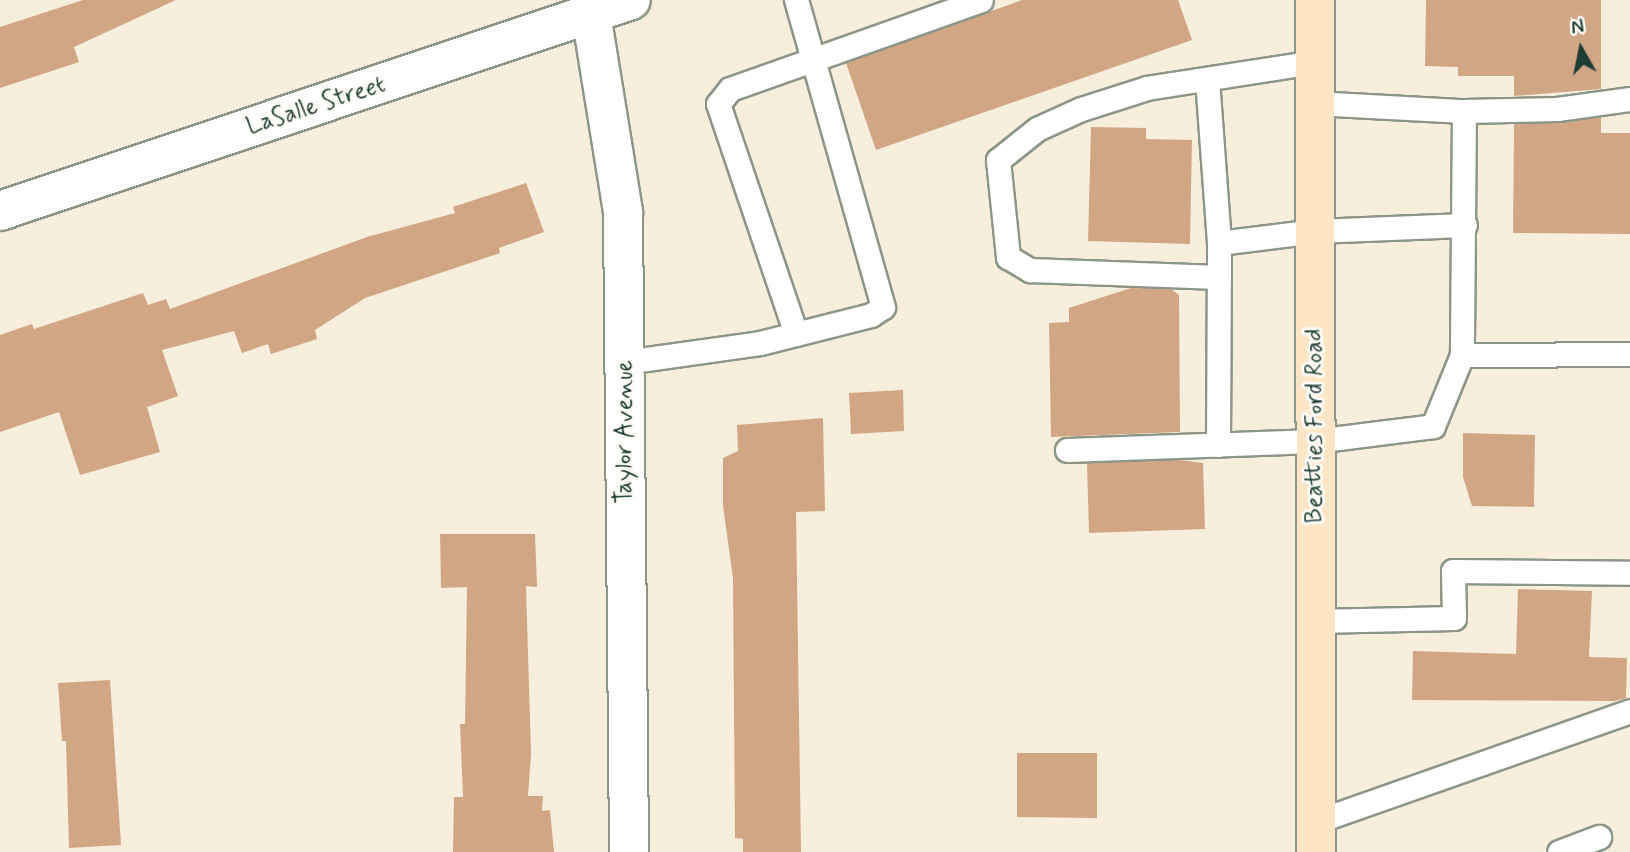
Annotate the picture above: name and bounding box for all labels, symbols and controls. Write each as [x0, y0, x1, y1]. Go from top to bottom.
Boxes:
north arrow [1546, 14, 1616, 84]
text: N [1569, 14, 1586, 41]
street label: LaSalle Street [241, 69, 391, 143]
street label: Beatties Ford Road [1301, 328, 1329, 524]
street label: Taylor Avenue [611, 361, 639, 503]

